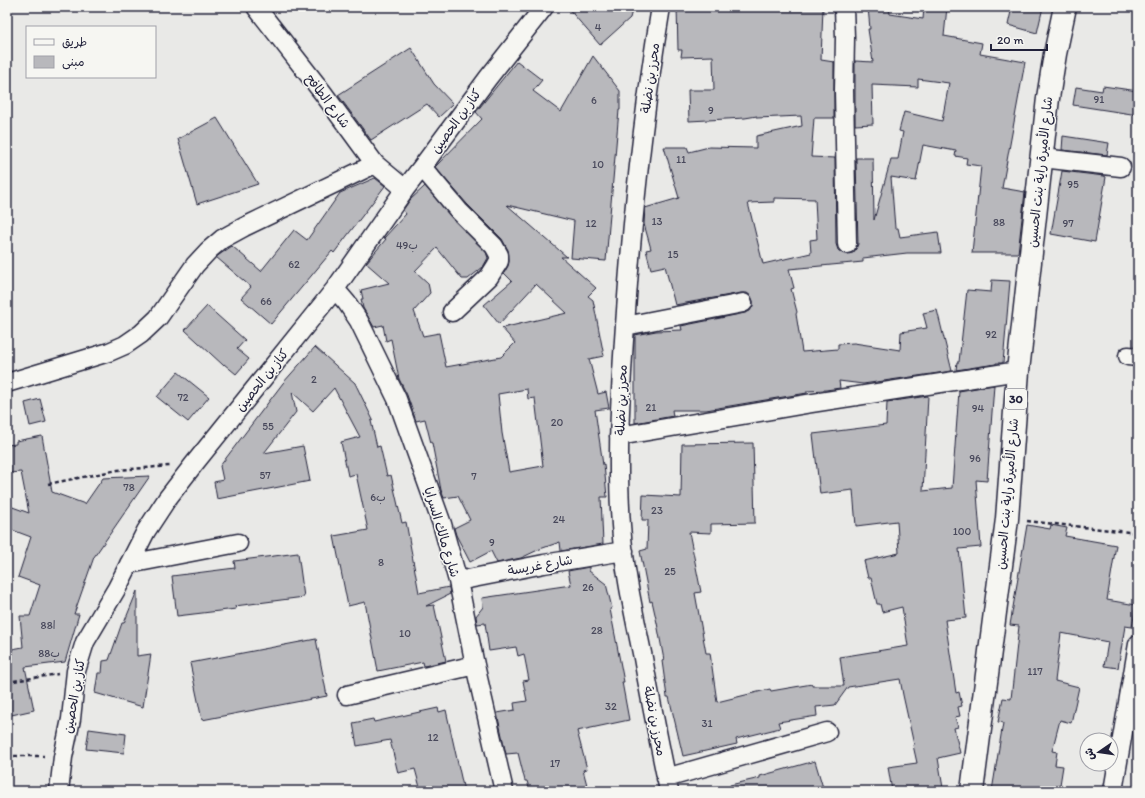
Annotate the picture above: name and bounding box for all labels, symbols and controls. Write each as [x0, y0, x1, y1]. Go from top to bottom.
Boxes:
house number: 4 [595, 21, 602, 34]
legend [26, 26, 156, 78]
scale bar [991, 26, 1047, 52]
text: 20 m [997, 33, 1024, 47]
text: طريق [62, 35, 87, 49]
street label: محرز بن نضلة [638, 42, 663, 114]
text: مبنى [62, 55, 85, 70]
street label: شارع الطافح [301, 71, 353, 132]
street label: كناز بن الحصين [428, 86, 485, 157]
house number: 91 [1094, 93, 1104, 106]
house number: 6 [591, 94, 597, 107]
street label: شارع الأميرة راية بنت الحسين [1024, 96, 1057, 248]
house number: 9 [708, 104, 714, 117]
house number: 11 [676, 153, 686, 166]
house number: 10 [592, 158, 604, 171]
house number: 95 [1067, 178, 1079, 191]
house number: 13 [651, 215, 663, 228]
house number: 88 [993, 216, 1005, 229]
house number: 12 [586, 217, 597, 230]
house number: 97 [1062, 217, 1074, 230]
house number: 49ب [396, 239, 418, 253]
house number: 15 [668, 248, 679, 261]
house number: 62 [288, 258, 300, 271]
house number: 66 [260, 295, 272, 308]
house number: 92 [985, 328, 997, 341]
street label: كناز بن الحصين [232, 346, 293, 415]
street label: محرز بن نضلة [612, 364, 631, 436]
house number: 2 [311, 373, 317, 386]
road number: 30 [1005, 389, 1027, 409]
house number: 72 [177, 391, 189, 404]
house number: 21 [646, 401, 656, 414]
house number: 94 [972, 402, 985, 415]
house number: 20 [551, 416, 564, 429]
street label: شارع الأميرة راية بنت الحسين [992, 418, 1023, 570]
house number: 55 [262, 420, 274, 433]
house number: 96 [969, 452, 981, 465]
house number: 57 [259, 469, 271, 482]
house number: 7 [471, 470, 477, 483]
house number: 78 [123, 481, 135, 494]
street label: شارع مالك السرايا [419, 485, 463, 580]
house number: 6ب [370, 491, 386, 505]
house number: 23 [651, 504, 663, 517]
house number: 24 [553, 513, 566, 526]
house number: 100 [953, 525, 972, 538]
house number: 9 [489, 536, 495, 549]
street label: شارع غريسة [506, 552, 574, 580]
house number: 8 [378, 556, 384, 569]
house number: 25 [664, 565, 676, 578]
house number: 26 [582, 581, 594, 594]
house number: 88ا [41, 619, 55, 632]
house number: 28 [591, 624, 603, 637]
house number: 10 [399, 627, 411, 640]
house number: 88ب [38, 647, 60, 661]
street label: كناز بن الحصين [60, 657, 89, 735]
house number: 117 [1027, 665, 1043, 678]
street label: محرز بن نضلة [640, 685, 669, 758]
house number: 32 [605, 700, 617, 713]
house number: 31 [701, 717, 713, 730]
house number: 12 [428, 731, 439, 744]
north arrow [1079, 732, 1119, 772]
text: ش [1082, 747, 1097, 761]
house number: 17 [550, 757, 561, 770]

